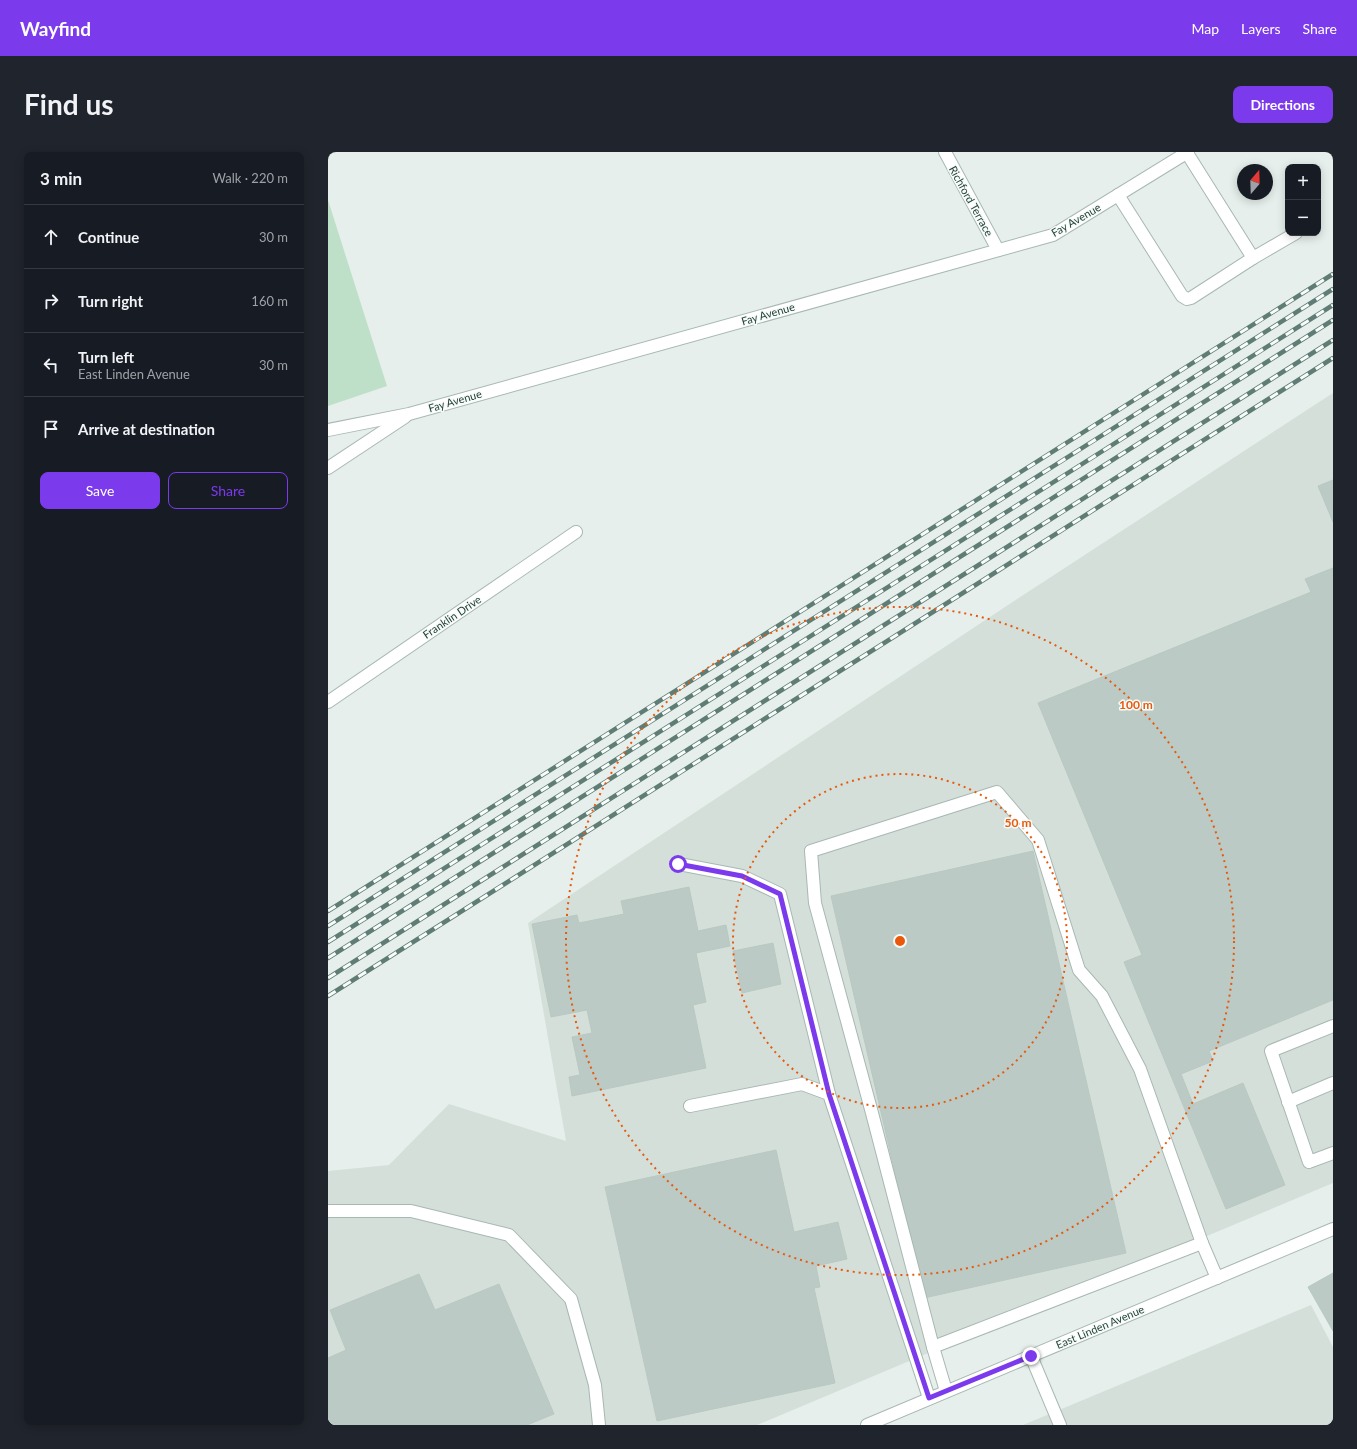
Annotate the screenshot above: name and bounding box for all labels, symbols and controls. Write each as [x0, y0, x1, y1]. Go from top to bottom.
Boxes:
text: Wayfind [20, 17, 91, 40]
text: Map [1191, 20, 1219, 37]
text: Layers [1241, 20, 1281, 37]
text: Share [1303, 20, 1337, 37]
button: Directions [1233, 86, 1333, 123]
text: Find us [24, 87, 114, 121]
street label: Richford Terrace [947, 163, 996, 238]
north arrow [1237, 164, 1273, 200]
map controls [1285, 164, 1321, 236]
button: + [1285, 164, 1321, 200]
text: 3 min [40, 168, 82, 189]
text: Walk · 220 m [212, 170, 288, 186]
street label: Fay Avenue [1049, 200, 1103, 239]
button: − [1285, 200, 1321, 236]
icon: ahead [40, 226, 62, 248]
text: Continue [78, 228, 139, 246]
text: 30 m [259, 229, 288, 245]
icon: right [40, 290, 62, 312]
text: Turn right [78, 292, 143, 310]
text: 160 m [251, 293, 288, 309]
street label: Fay Avenue [740, 300, 796, 327]
text: Turn left [78, 348, 134, 366]
icon: left [40, 354, 62, 376]
text: 30 m [259, 357, 288, 373]
text: East Linden Avenue [78, 366, 190, 382]
street label: Fay Avenue [427, 387, 483, 414]
icon: arrive [40, 418, 62, 440]
text: Arrive at destination [78, 420, 215, 438]
button: Save [40, 472, 160, 509]
button: Share [168, 472, 288, 509]
street label: Franklin Drive [420, 592, 483, 641]
text: 100 m [1119, 697, 1153, 712]
text: 50 m [1005, 815, 1031, 830]
route start [669, 855, 687, 873]
centre of rings [893, 934, 907, 948]
street label: East Linden Avenue [1054, 1302, 1146, 1351]
route end [1022, 1347, 1040, 1365]

